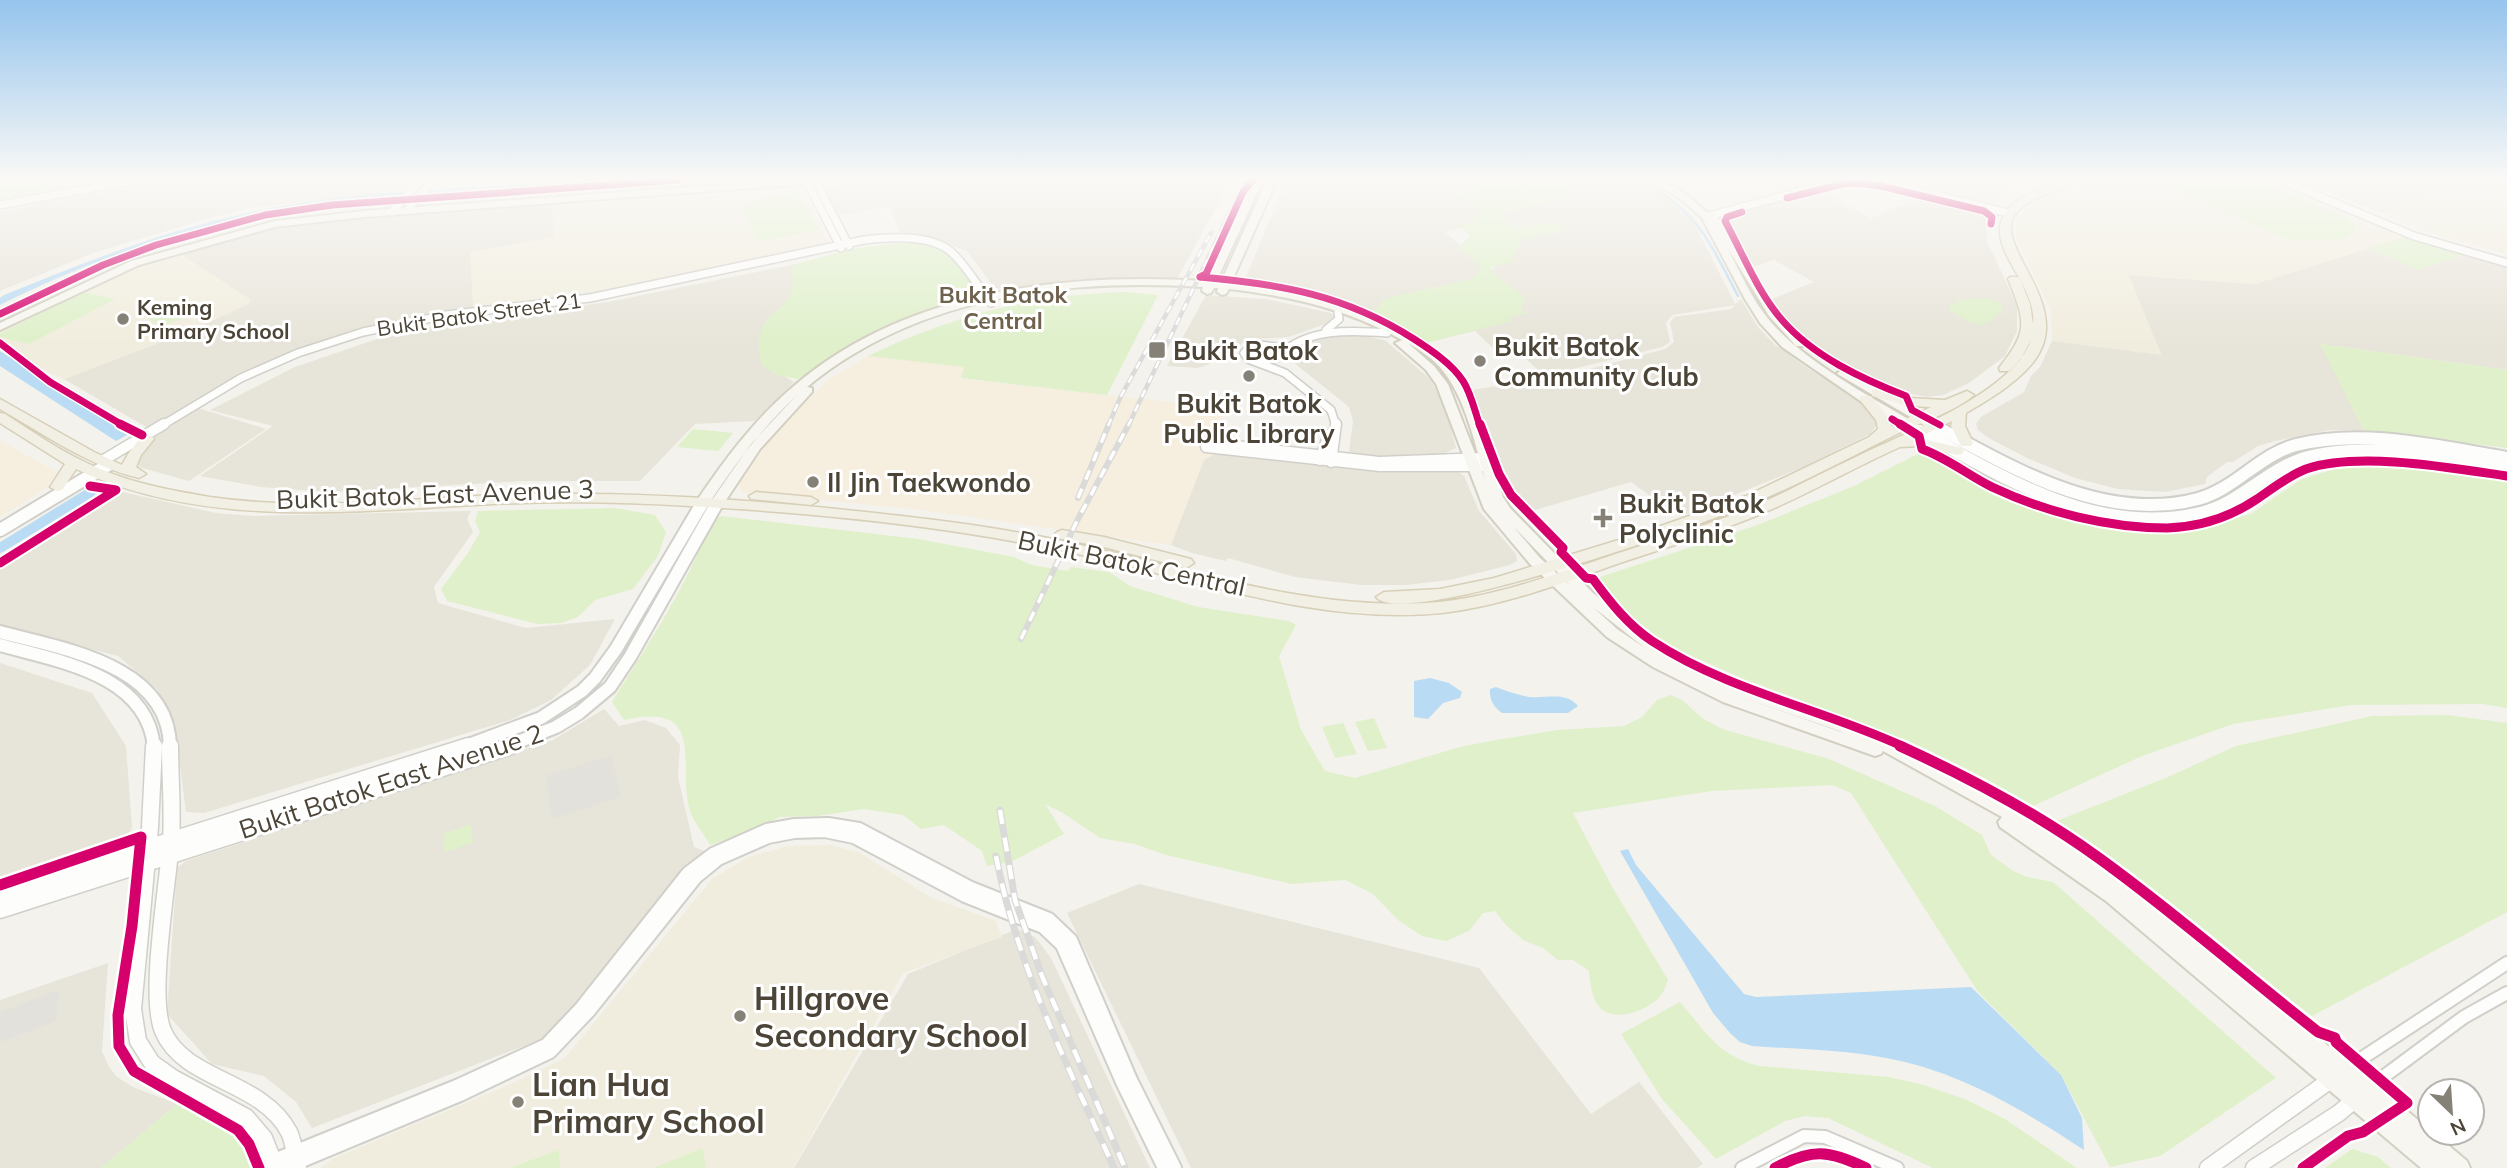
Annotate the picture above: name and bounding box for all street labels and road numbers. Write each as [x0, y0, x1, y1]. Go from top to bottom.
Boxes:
street label: Bukit Batok Street 21 [375, 287, 583, 341]
street label: Bukit Batok East Avenue 3 [276, 472, 594, 516]
street label: Bukit Batok Central [1015, 523, 1249, 603]
street label: Bukit Batok East Avenue 2 [235, 716, 547, 846]

